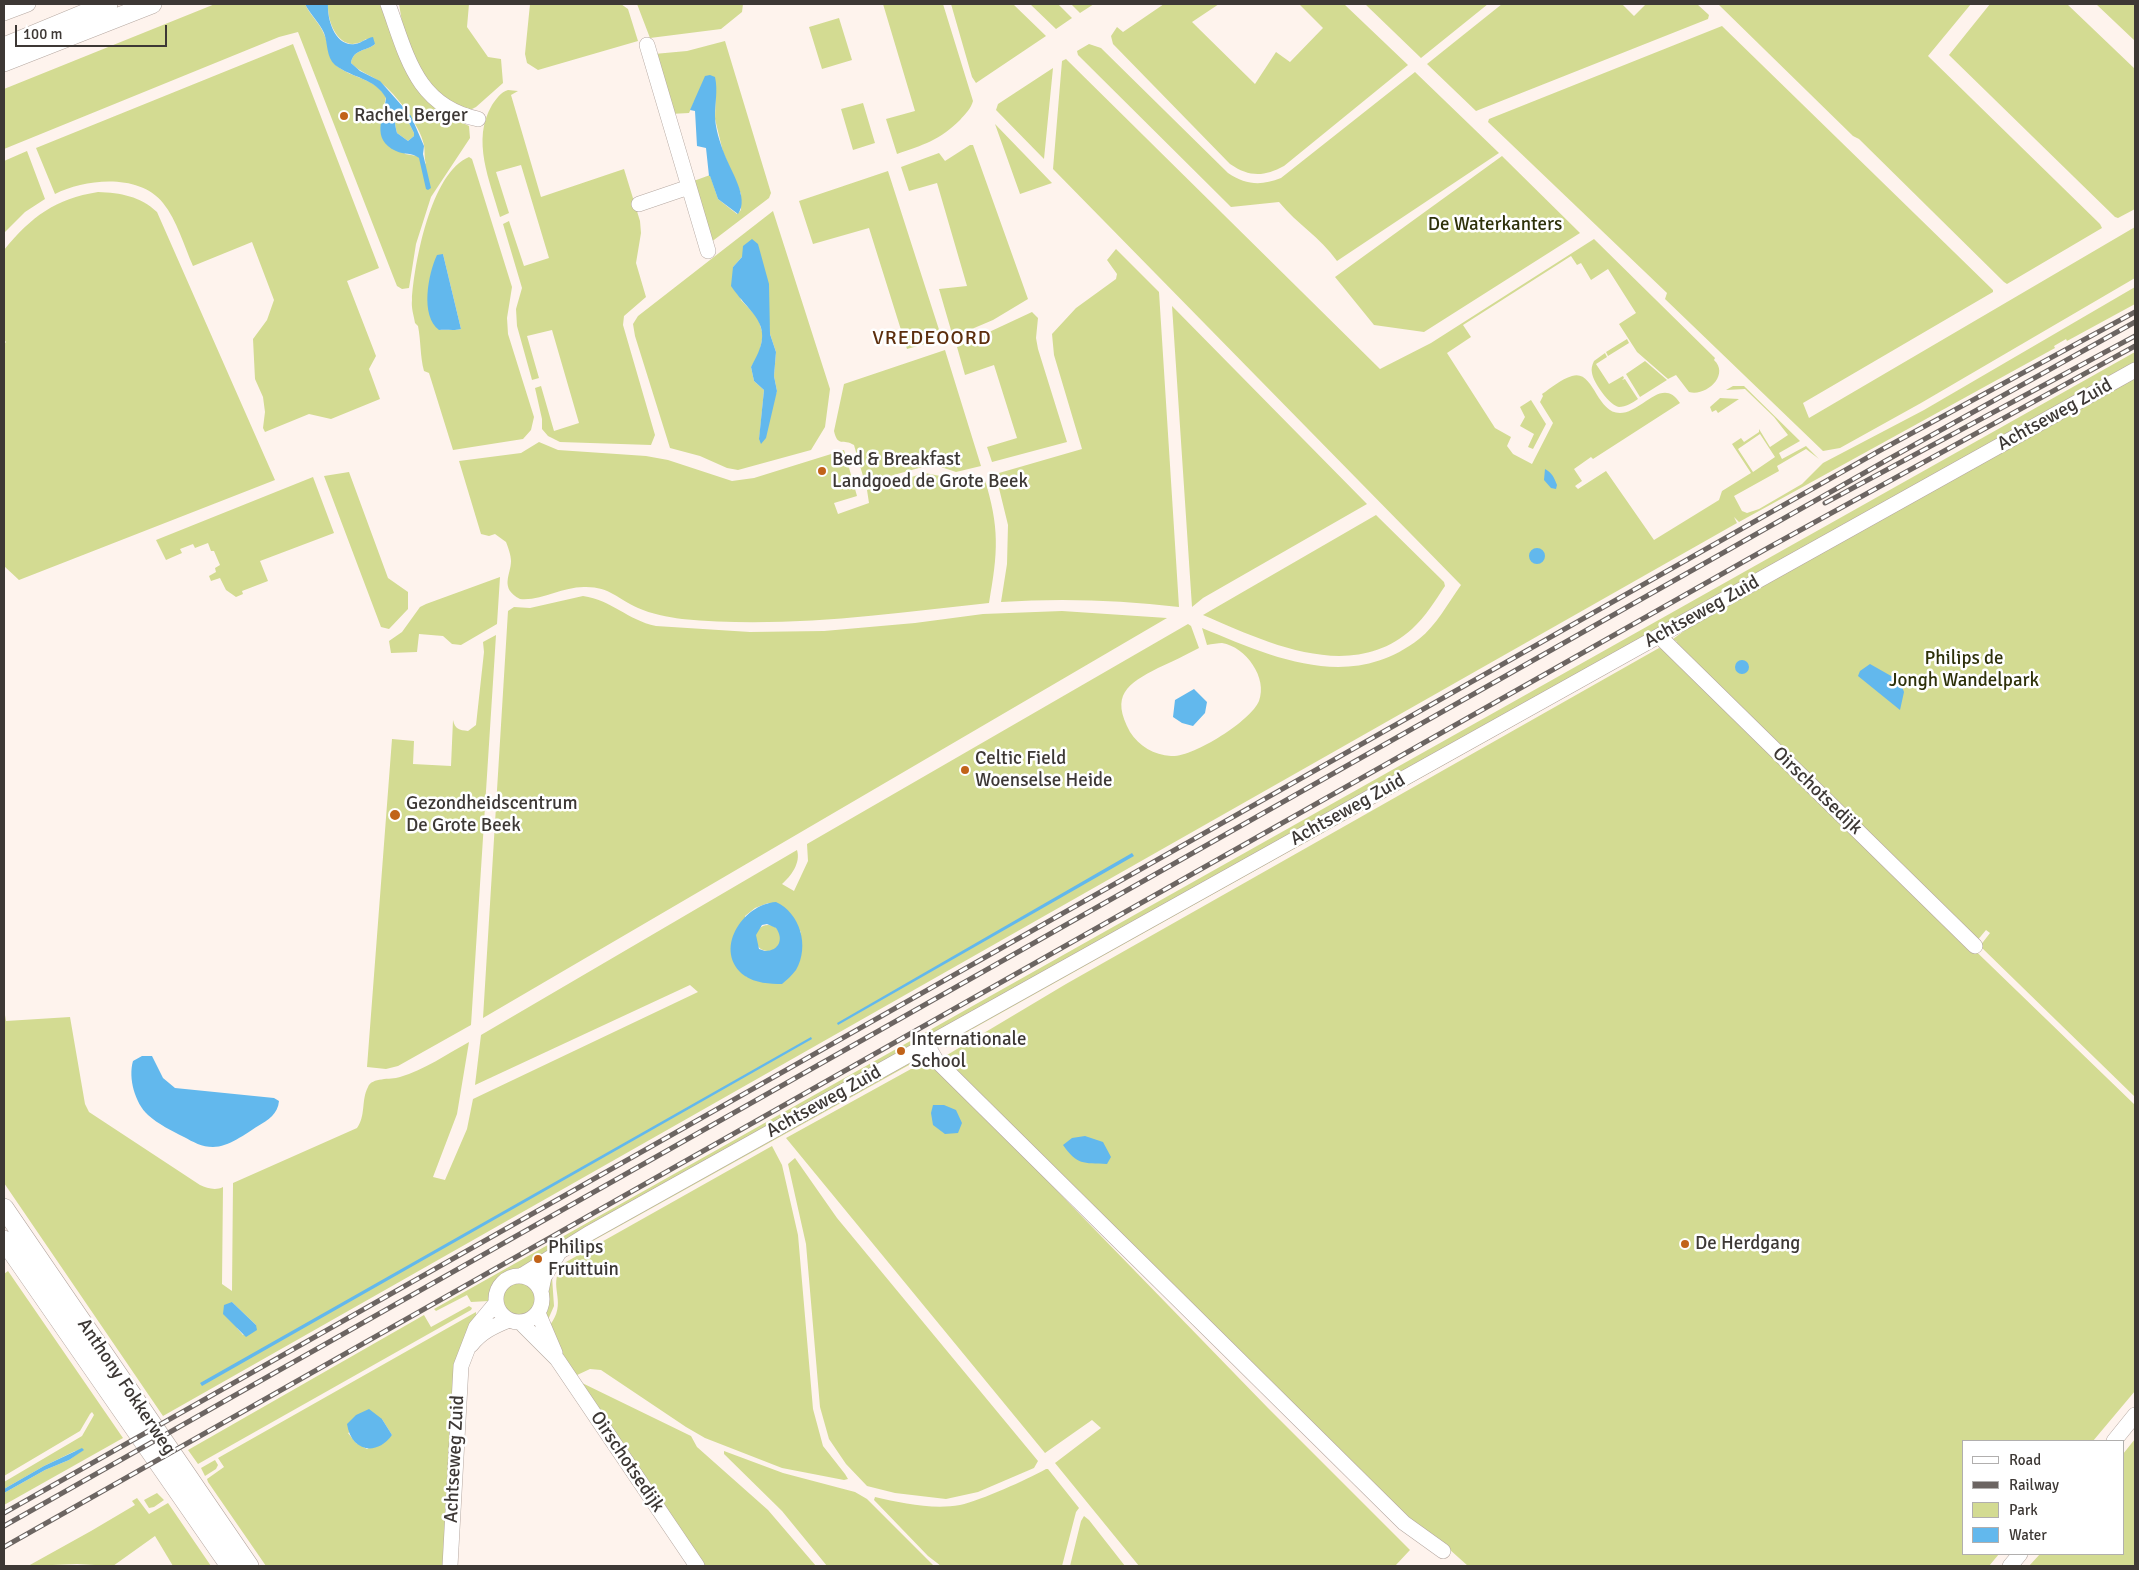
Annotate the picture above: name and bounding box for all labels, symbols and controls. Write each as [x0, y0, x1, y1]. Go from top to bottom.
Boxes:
scale bar [18, 15, 170, 47]
text: 100 m [23, 25, 63, 43]
place label: Rachel Berger [354, 105, 468, 127]
marker: Rachel Berger [338, 110, 350, 122]
park label: De Waterkanters [1428, 214, 1562, 236]
district label: VREDEOORD [871, 327, 993, 351]
street label: Achtseweg Zuid [1994, 374, 2116, 456]
place label: Bed & Breakfast Landgoed de Grote Beek [832, 449, 1028, 493]
marker: Bed & Breakfast Landgoed de Grote Beek [816, 465, 828, 477]
street label: Achtseweg Zuid [1641, 571, 1763, 653]
park label: Philips de Jongh Wandelpark [1889, 648, 2039, 692]
street label: Oirschotsedijk [1767, 742, 1867, 840]
place label: Celtic Field Woenselse Heide [975, 748, 1113, 792]
marker: Celtic Field Woenselse Heide [959, 764, 971, 776]
street label: Achtseweg Zuid [1287, 769, 1409, 851]
place label: Gezondheidscentrum De Grote Beek [406, 793, 578, 837]
marker: Gezondheidscentrum De Grote Beek [388, 808, 402, 822]
place label: Internationale School [911, 1029, 1026, 1073]
marker: Internationale School [895, 1045, 907, 1057]
street label: Achtseweg Zuid [763, 1061, 885, 1143]
place label: De Herdgang [1695, 1233, 1800, 1255]
place label: Philips Fruittuin [548, 1237, 619, 1281]
marker: De Herdgang [1679, 1238, 1691, 1250]
marker: Philips Fruittuin [532, 1253, 544, 1265]
street label: Anthony Fokkerweg [72, 1314, 180, 1460]
street label: Achtseweg Zuid [440, 1395, 470, 1523]
street label: Oirschotsedijk [585, 1407, 669, 1517]
legend [1962, 1440, 2124, 1555]
text: Road [2009, 1451, 2041, 1469]
text: Railway [2009, 1476, 2059, 1494]
text: Park [2009, 1501, 2038, 1519]
text: Water [2009, 1526, 2047, 1544]

